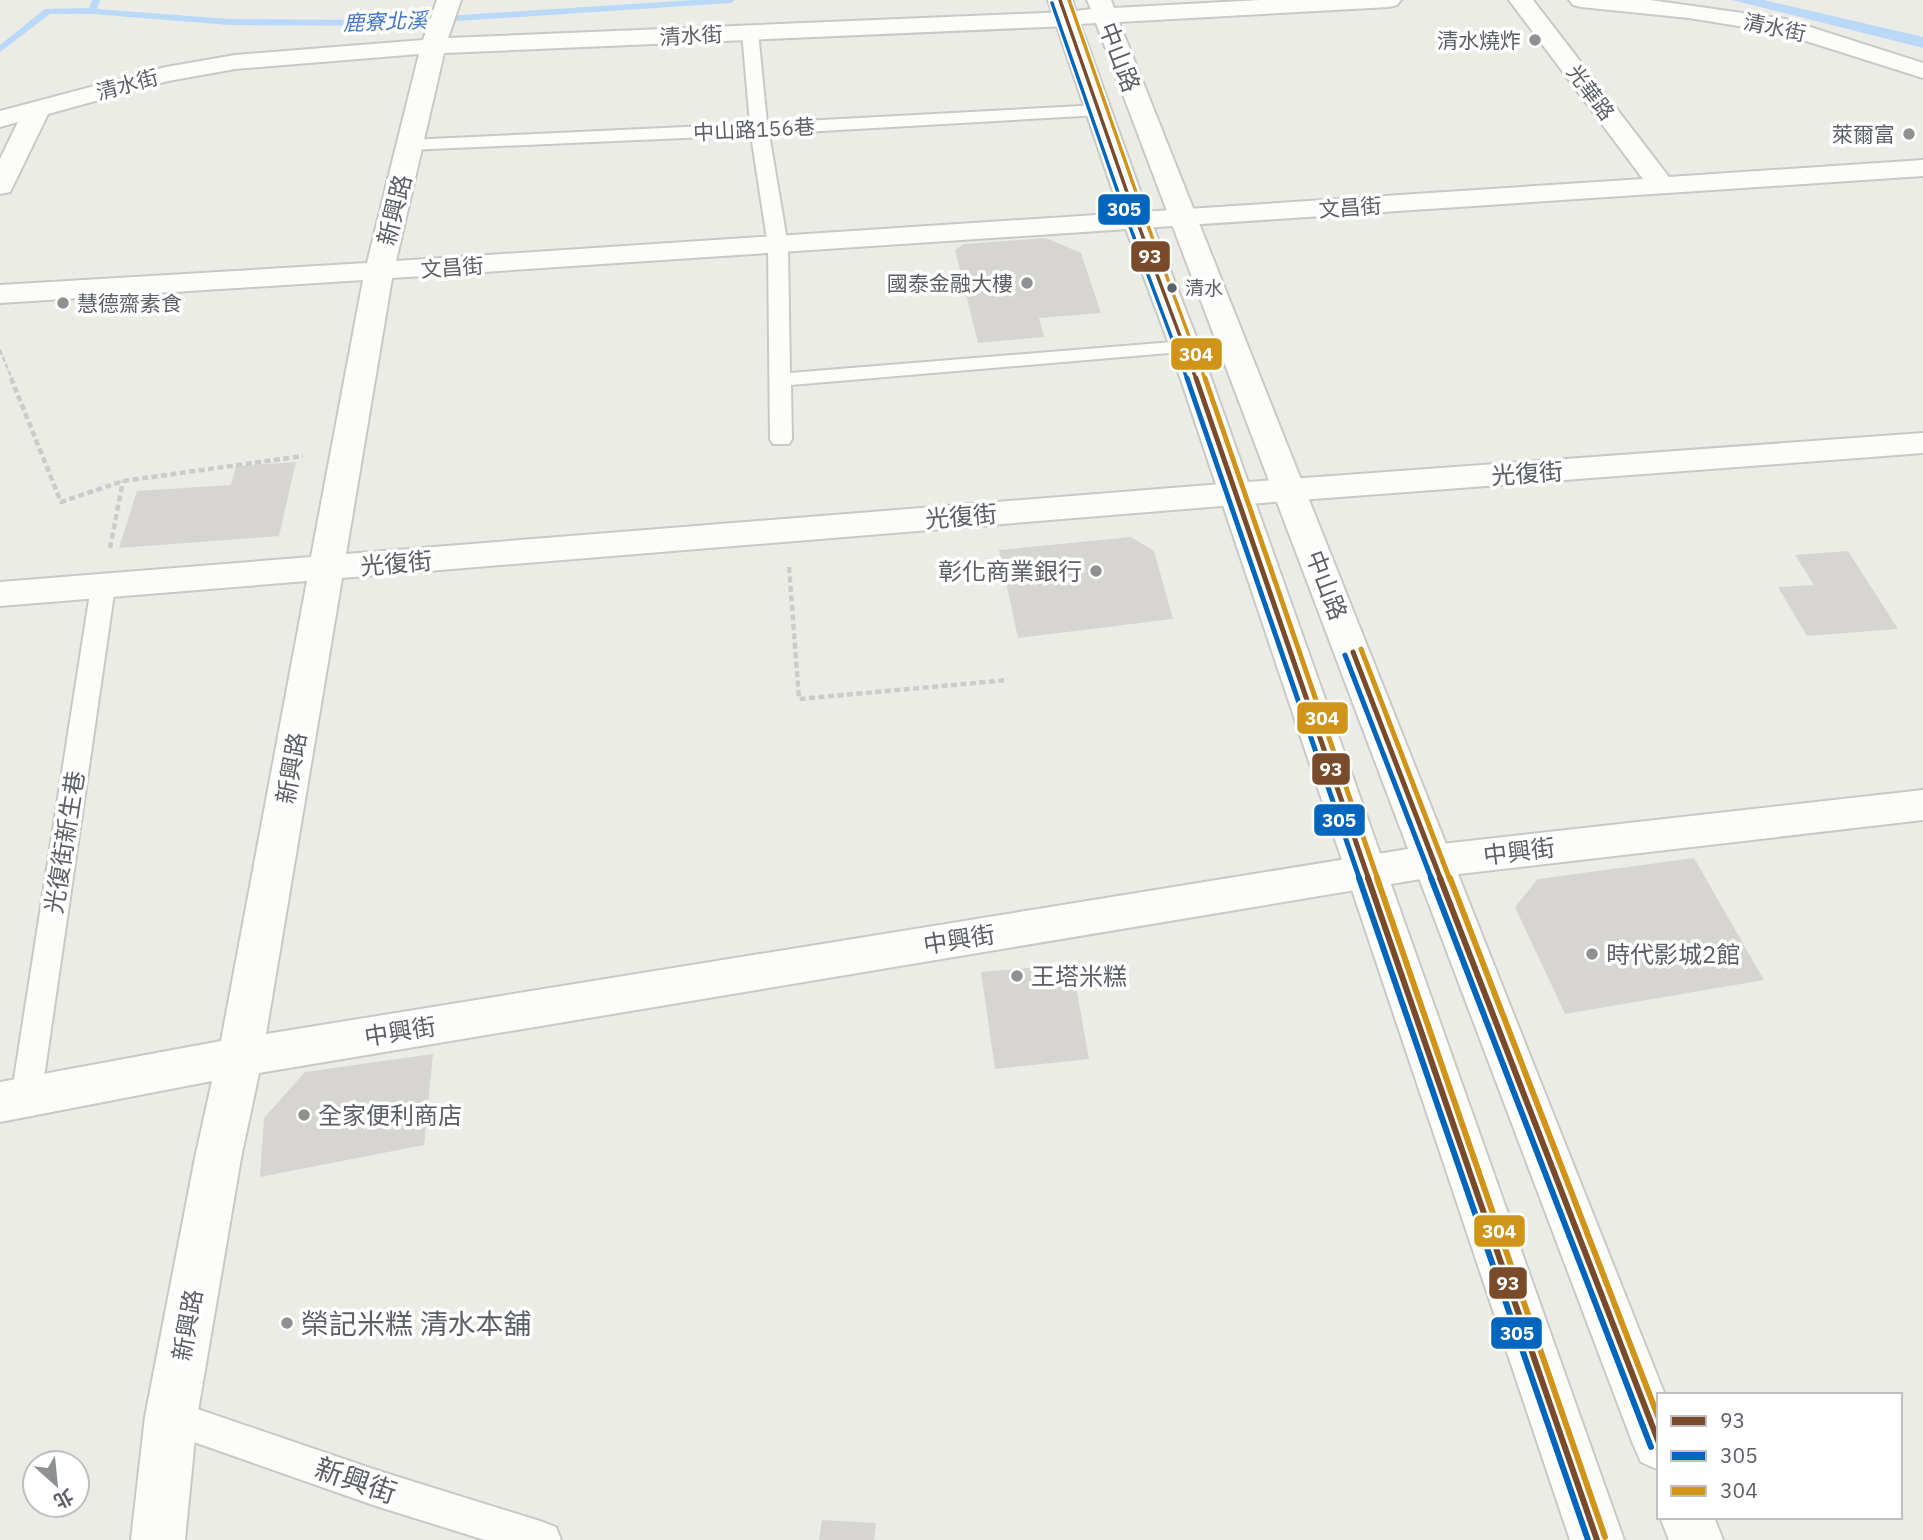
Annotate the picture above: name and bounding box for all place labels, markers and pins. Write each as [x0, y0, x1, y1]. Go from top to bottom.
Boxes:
place label: 清水燒炸 [1437, 26, 1521, 54]
marker: 清水燒炸 [1527, 32, 1543, 48]
place label: 萊爾富 [1832, 120, 1895, 148]
marker: 萊爾富 [1901, 126, 1917, 142]
place label: 國泰金融大樓 [887, 269, 1013, 297]
marker: 國泰金融大樓 [1019, 275, 1035, 291]
place label: 清水 [1185, 276, 1223, 300]
marker: 清水 [1165, 281, 1179, 295]
place label: 慧德齋素食 [77, 289, 182, 317]
marker: 慧德齋素食 [55, 295, 71, 311]
place label: 彰化商業銀行 [938, 555, 1082, 587]
marker: 彰化商業銀行 [1088, 563, 1104, 579]
place label: 時代影城2館 [1606, 938, 1740, 970]
marker: 時代影城2館 [1584, 946, 1600, 962]
place label: 王塔米糕 [1031, 960, 1127, 992]
marker: 王塔米糕 [1009, 968, 1025, 984]
place label: 全家便利商店 [318, 1099, 462, 1131]
marker: 全家便利商店 [296, 1107, 312, 1123]
place label: 榮記米糕 清水本舖 [301, 1305, 532, 1342]
marker: 榮記米糕 清水本舖 [279, 1315, 295, 1331]

